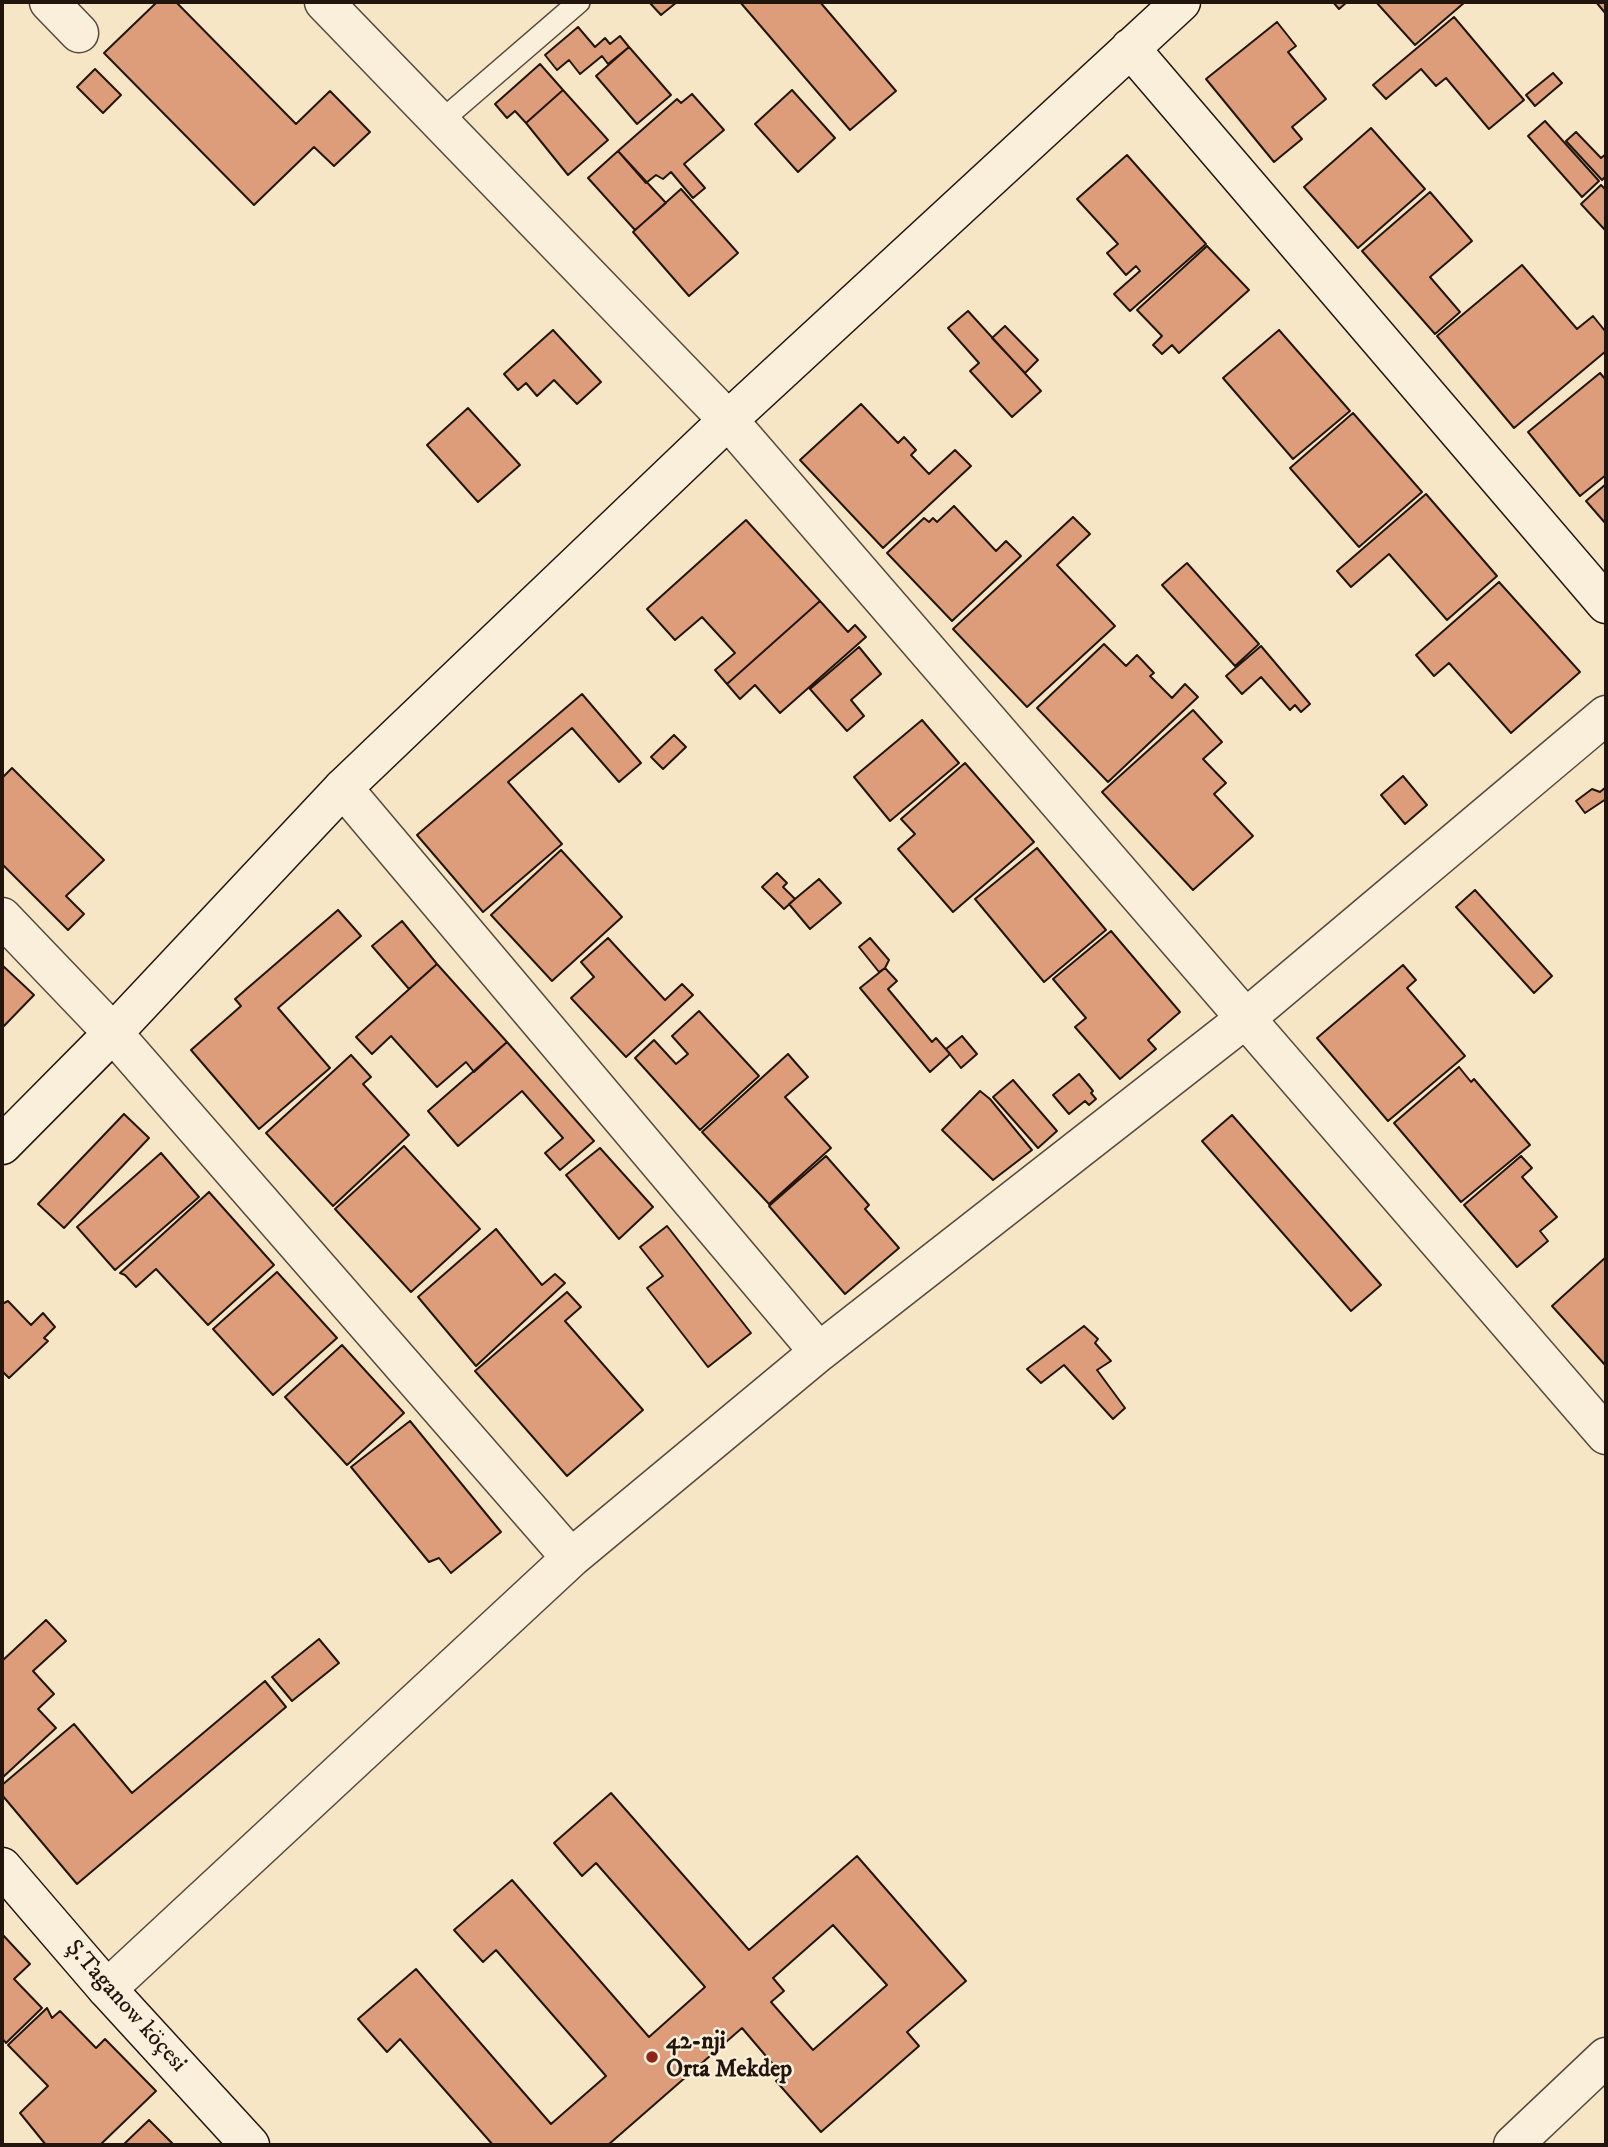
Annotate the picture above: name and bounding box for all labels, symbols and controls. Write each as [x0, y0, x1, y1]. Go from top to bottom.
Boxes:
street label: Ş.Taganow köçesi [58, 1935, 192, 2079]
place label: 42-nji Orta Mekdep [666, 2029, 792, 2085]
marker: 42-nji Orta Mekdep [644, 2049, 660, 2065]

